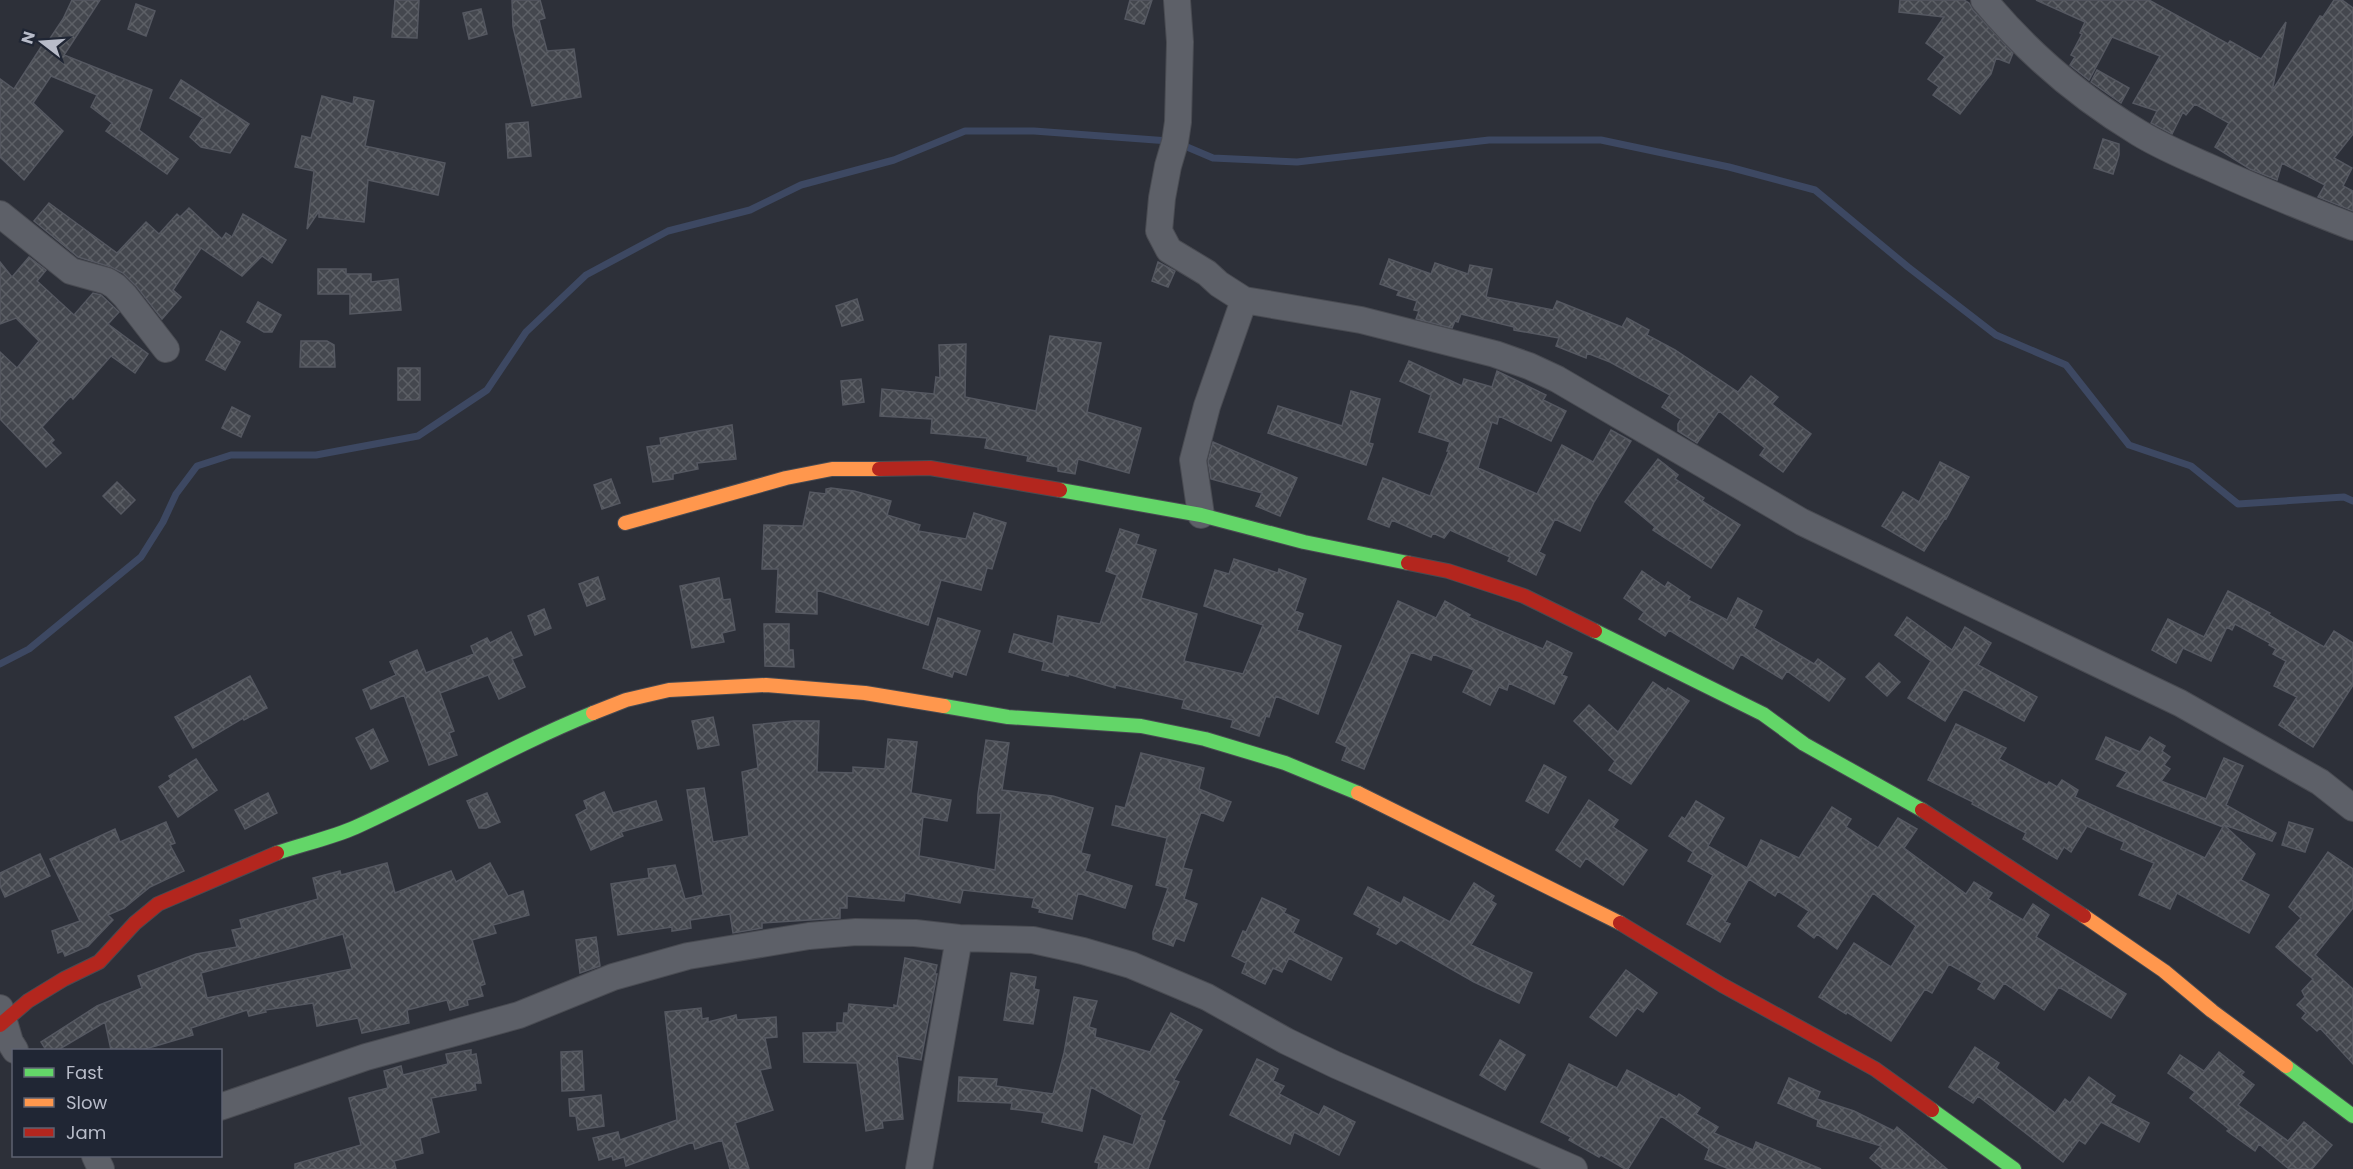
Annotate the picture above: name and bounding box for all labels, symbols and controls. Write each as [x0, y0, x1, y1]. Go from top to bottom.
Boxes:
north arrow [12, 12, 72, 72]
text: N [15, 29, 41, 47]
legend [12, 1049, 222, 1157]
text: Fast [66, 1060, 103, 1085]
text: Slow [66, 1090, 108, 1115]
text: Jam [66, 1120, 106, 1145]

